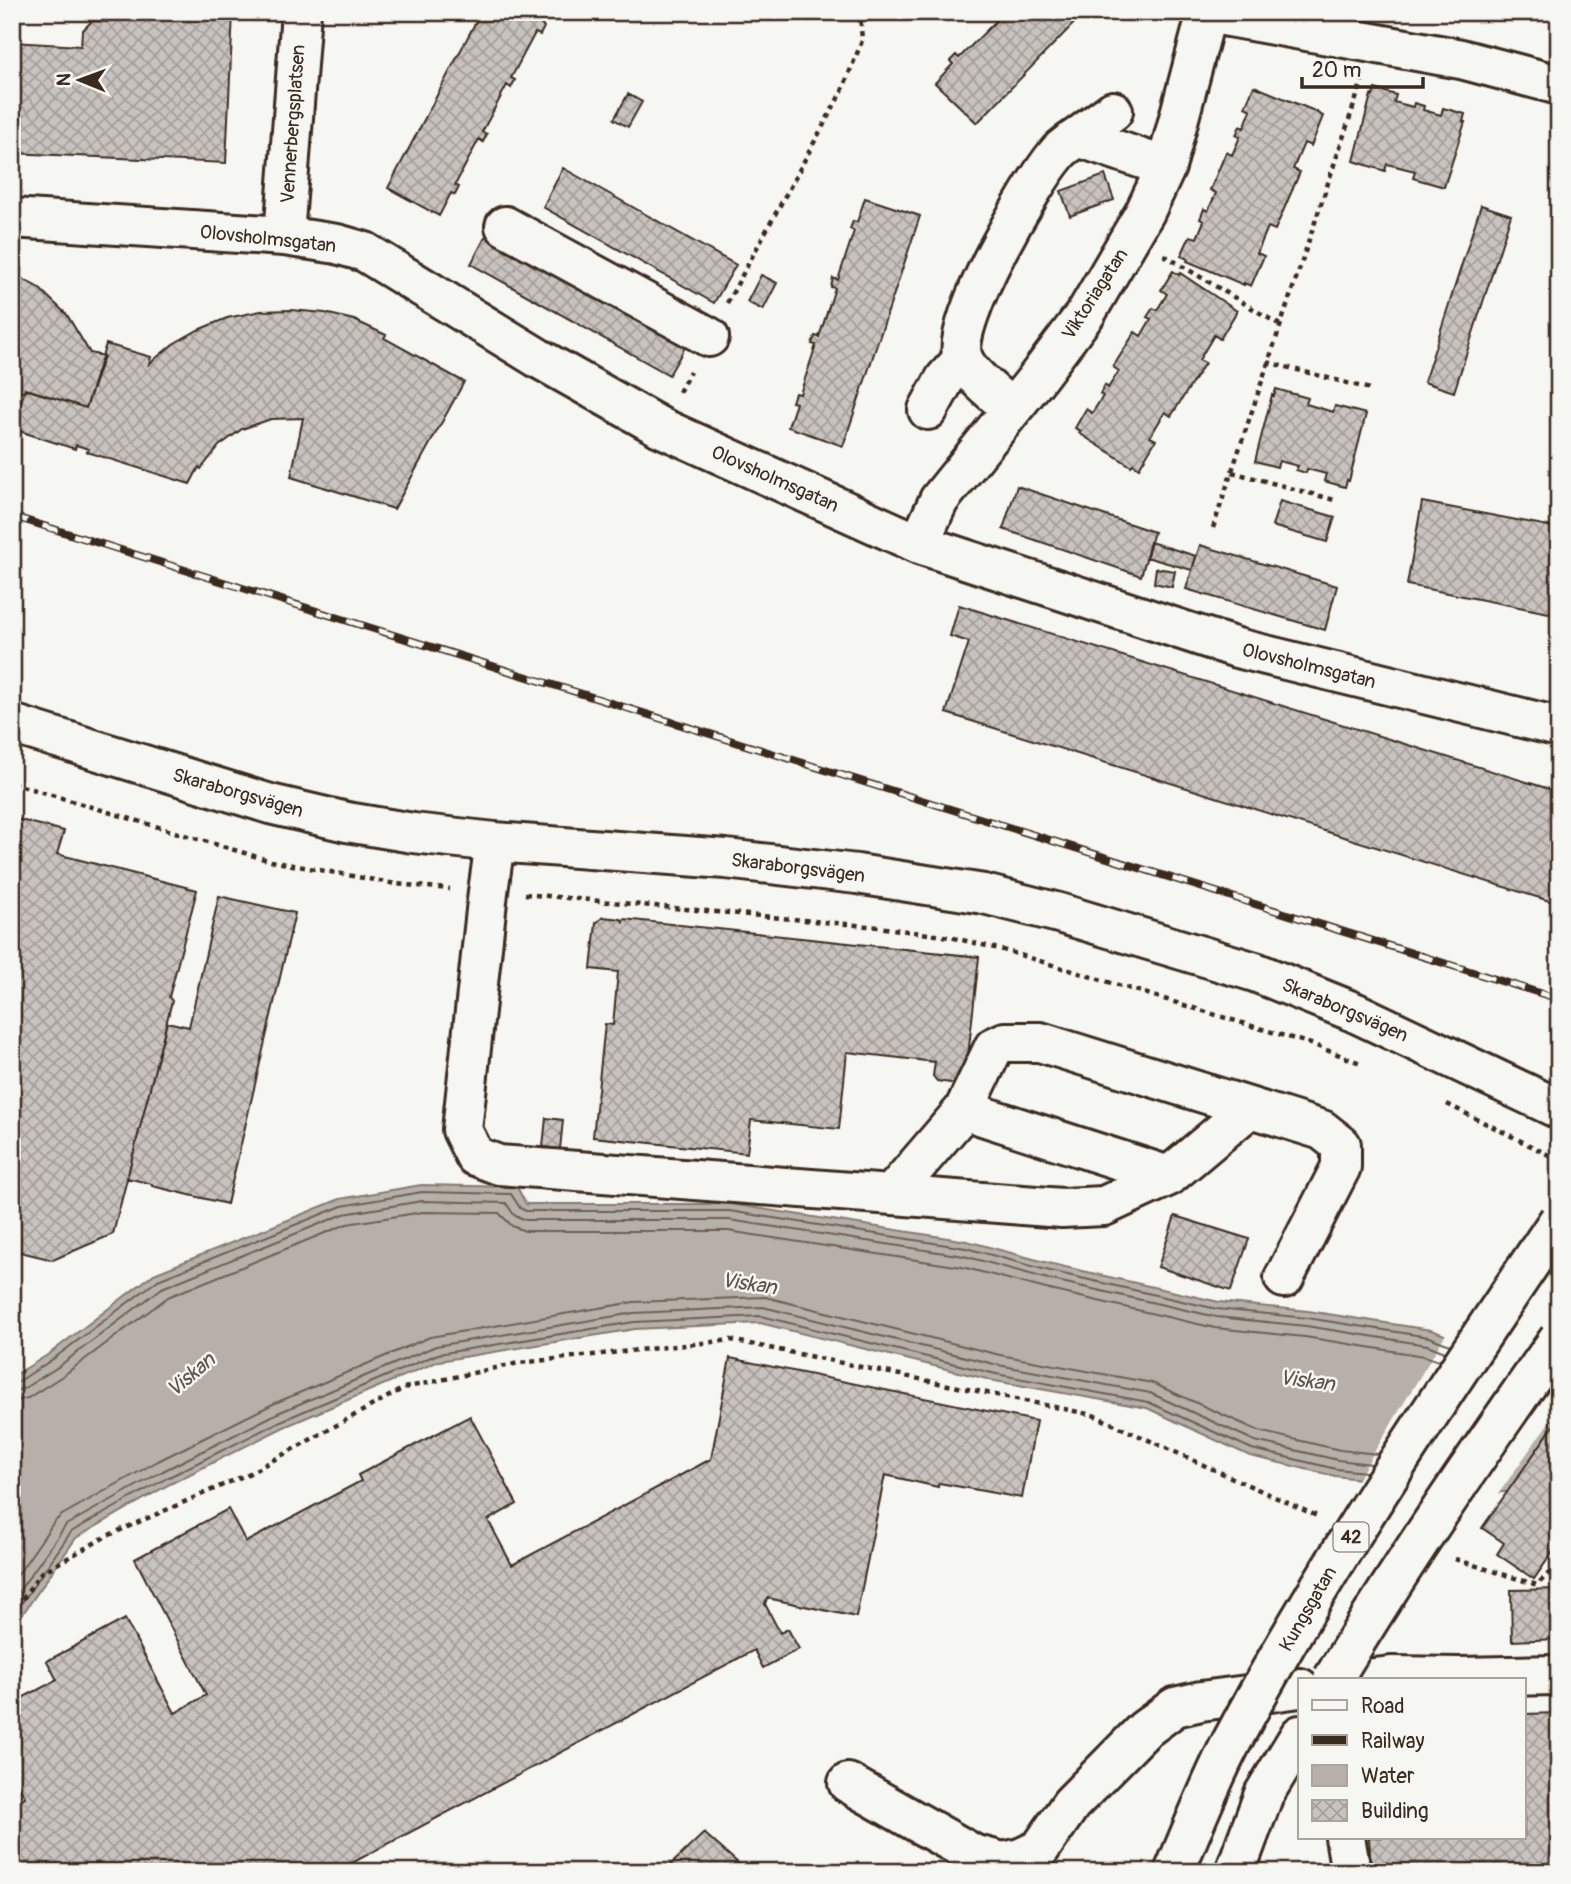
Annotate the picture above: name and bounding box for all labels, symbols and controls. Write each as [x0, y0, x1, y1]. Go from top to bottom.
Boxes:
street label: Vennerbergsplatsen [275, 44, 311, 204]
north arrow [46, 46, 116, 116]
scale bar [1302, 46, 1422, 90]
text: 20 m [1312, 57, 1361, 84]
text: N [52, 73, 76, 86]
street label: Olovsholmsgatan [199, 220, 337, 258]
street label: Viktoriagatan [1057, 244, 1133, 344]
street label: Olovsholmsgatan [708, 440, 842, 518]
street label: Olovsholmsgatan [1240, 638, 1378, 694]
street label: Skaraborgsvägen [170, 763, 306, 823]
street label: Skaraborgsvägen [730, 848, 866, 888]
street label: Skaraborgsvägen [1278, 973, 1412, 1047]
water label: Viskan [720, 1267, 779, 1301]
water label: Viskan [161, 1346, 222, 1403]
water label: Viskan [1278, 1364, 1337, 1398]
road number: 42 [1334, 1522, 1368, 1552]
street label: Kungsgatan [1274, 1562, 1342, 1656]
legend [1298, 1678, 1526, 1839]
text: Road [1361, 1693, 1405, 1720]
text: Railway [1361, 1728, 1425, 1755]
text: Water [1361, 1763, 1415, 1790]
text: Building [1361, 1798, 1428, 1825]

